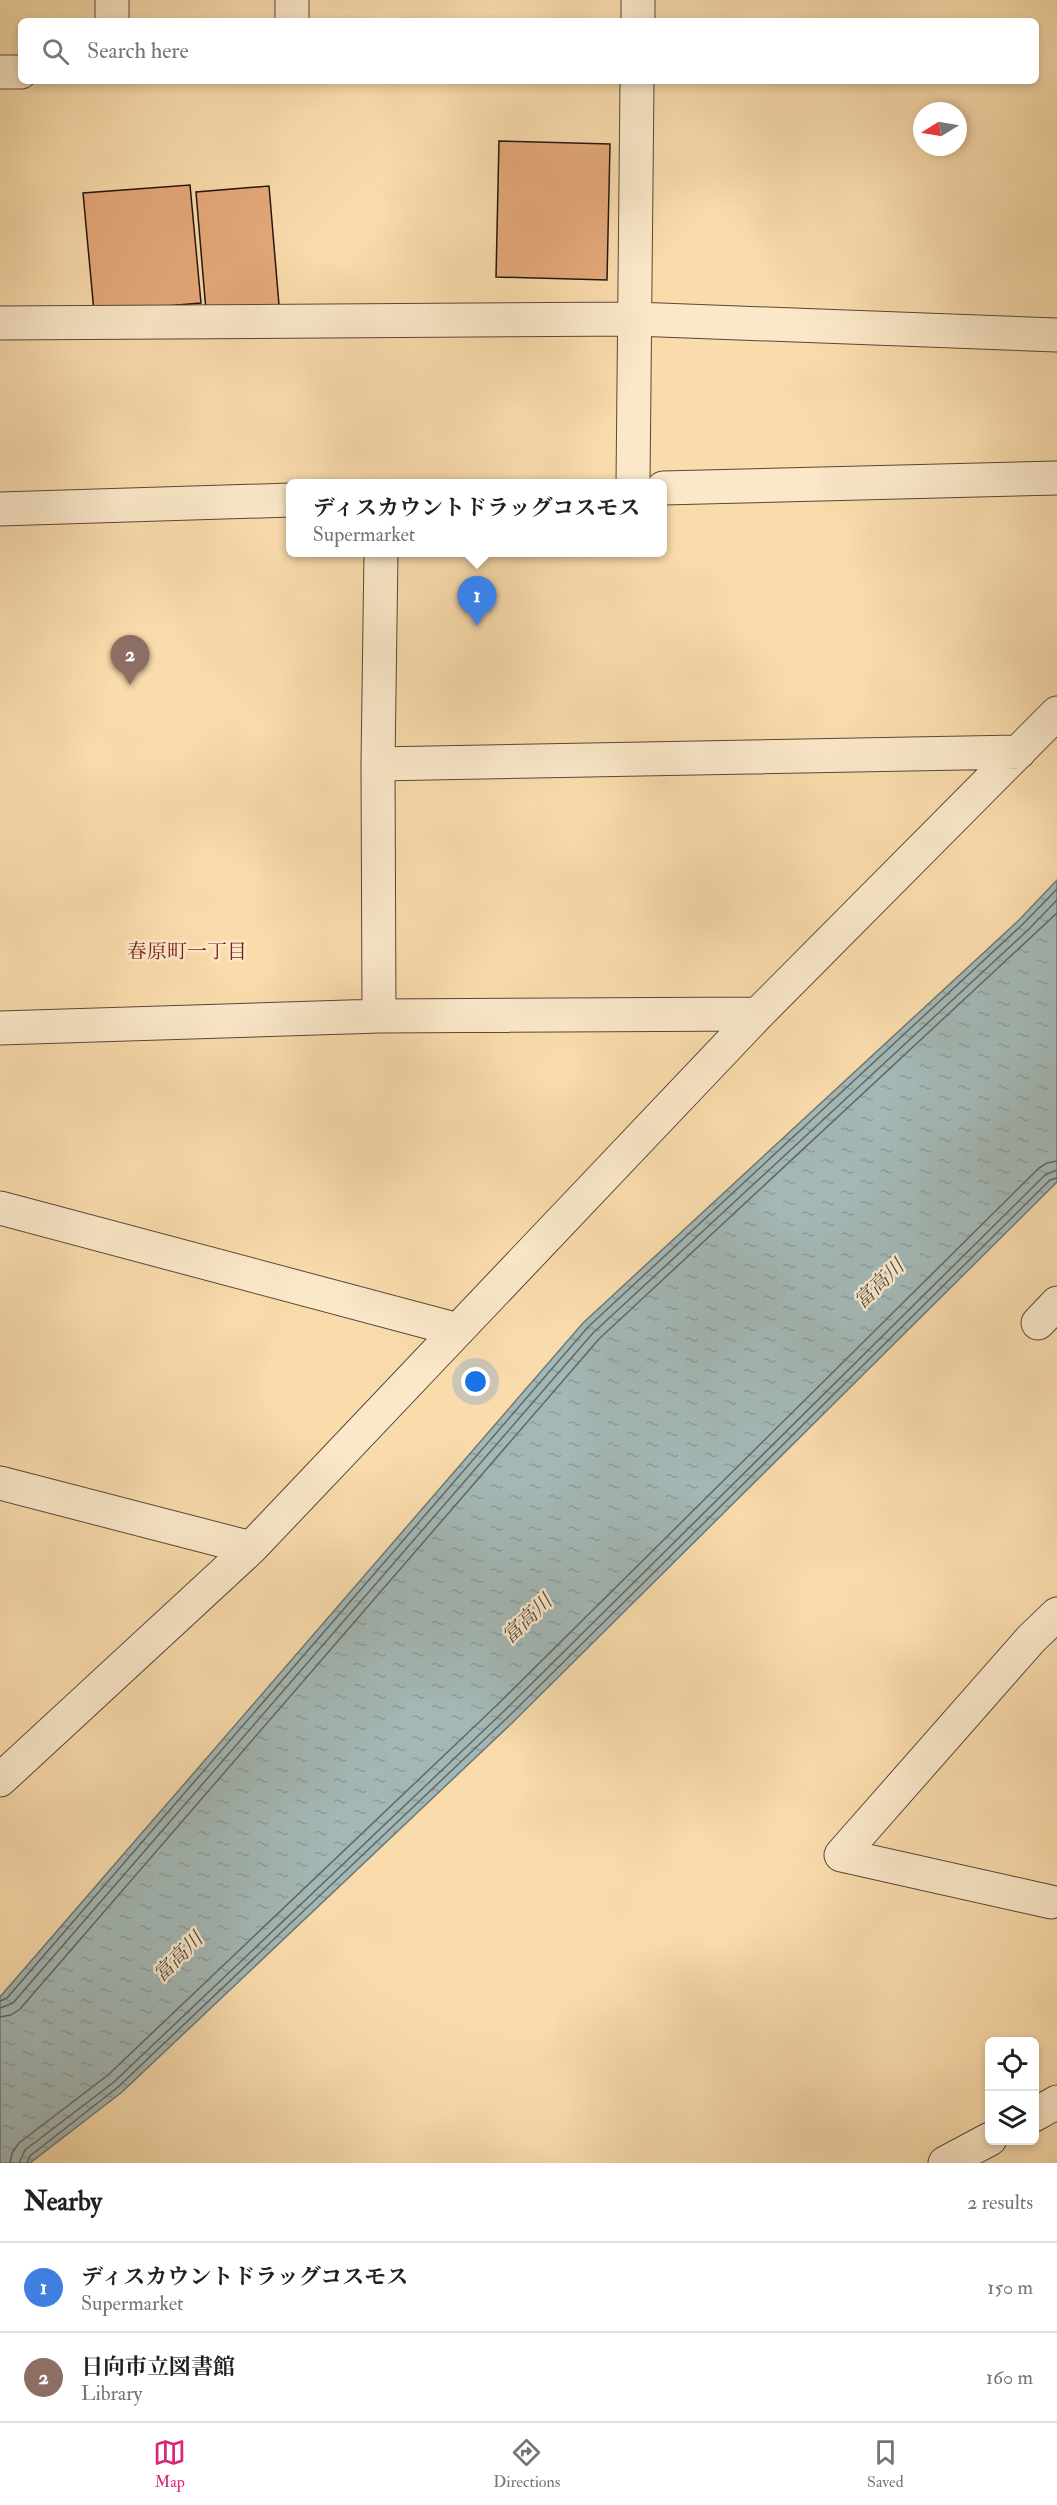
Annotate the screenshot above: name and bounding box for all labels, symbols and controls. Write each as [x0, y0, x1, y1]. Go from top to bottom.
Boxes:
search box [18, 18, 1039, 84]
icon: search [39, 35, 72, 68]
text: Search here [87, 37, 189, 65]
north arrow [913, 102, 967, 156]
popup [286, 479, 667, 557]
text: ディスカウントドラッグコスモス [313, 494, 640, 522]
text: Supermarket [313, 522, 415, 547]
pin: 1 [458, 576, 496, 626]
pin: 2 [110, 636, 150, 685]
district label: 春原町一丁目 [127, 939, 247, 964]
water label: 富高川 [849, 1253, 911, 1314]
your location [461, 1367, 490, 1396]
water label: 富高川 [497, 1588, 559, 1649]
water label: 富高川 [148, 1926, 209, 1987]
map controls [985, 2037, 1039, 2145]
button: locate [985, 2037, 1039, 2091]
button: layers [985, 2091, 1039, 2145]
text: Nearby [24, 2186, 102, 2218]
text: 2 results [967, 2190, 1033, 2215]
text: ディスカウントドラッグコスモス [81, 2263, 408, 2291]
text: 1 [40, 2275, 47, 2300]
text: 150 m [987, 2275, 1033, 2300]
text: Supermarket [81, 2291, 184, 2316]
text: 日向市立図書館 [81, 2353, 235, 2381]
text: 2 [38, 2365, 49, 2390]
text: 160 m [986, 2365, 1033, 2390]
text: Library [81, 2381, 142, 2406]
tab: Map [153, 2436, 186, 2492]
tab: Directions [493, 2436, 560, 2492]
tab: Saved [867, 2436, 904, 2492]

